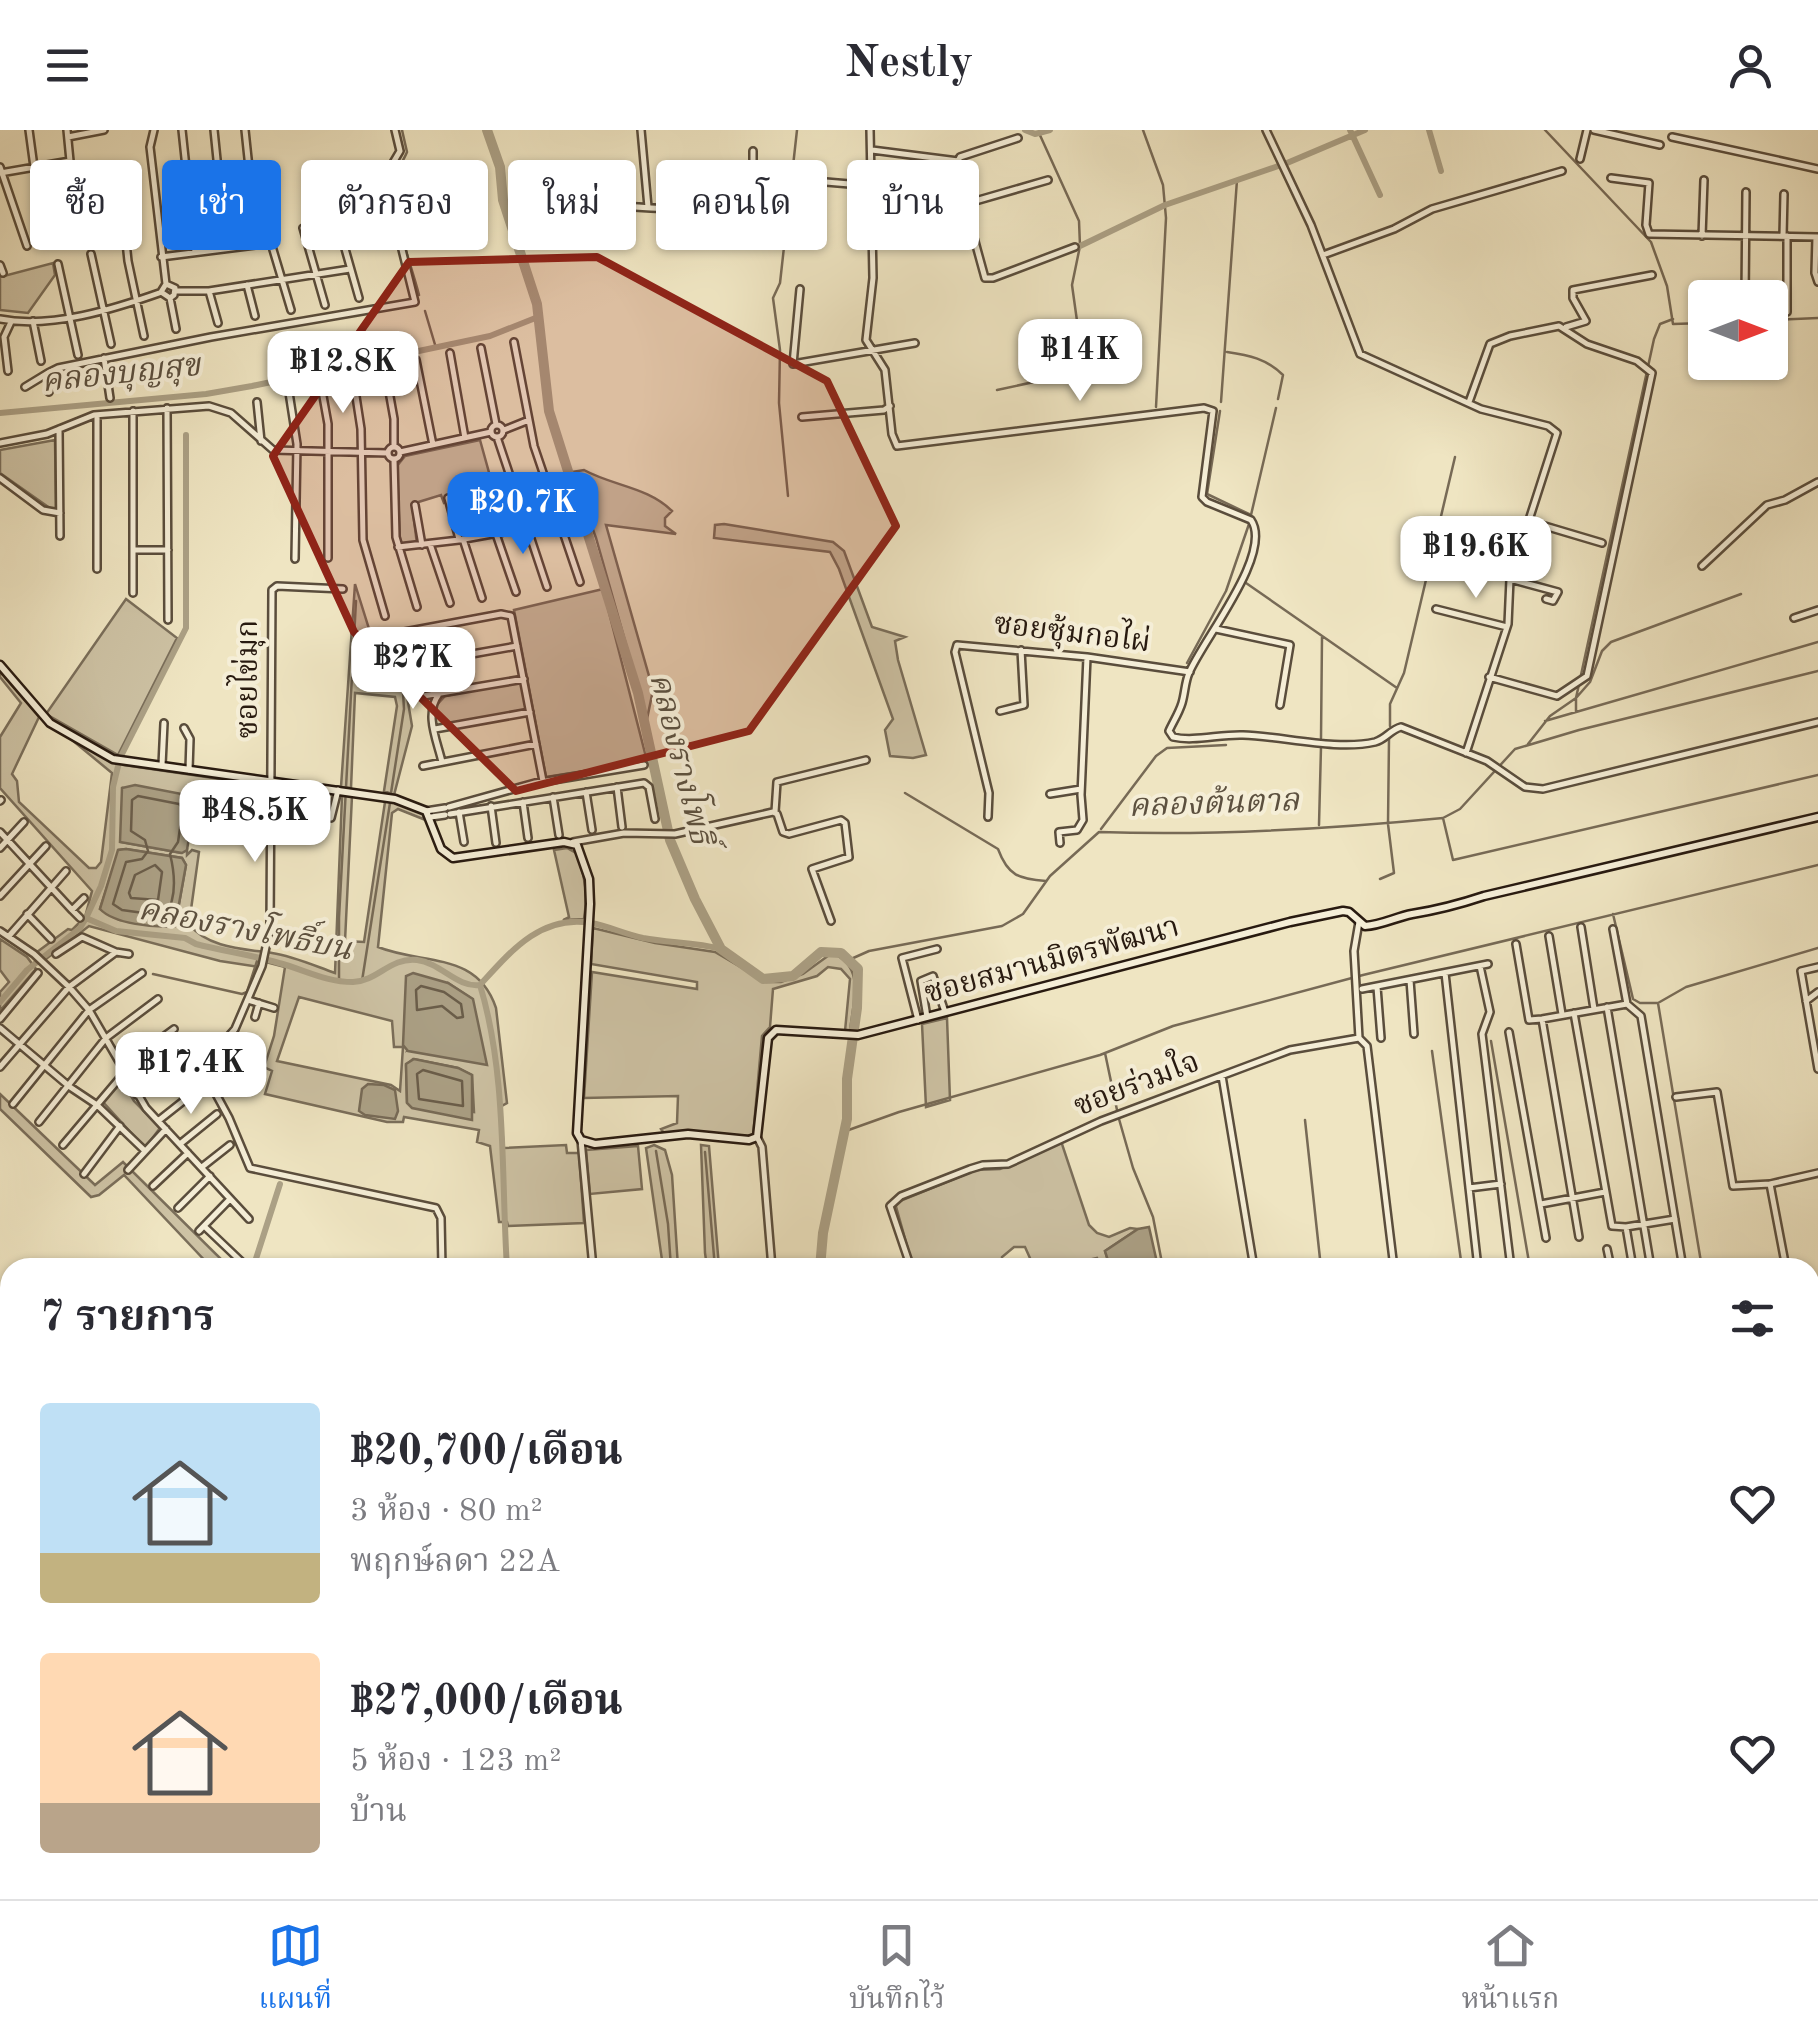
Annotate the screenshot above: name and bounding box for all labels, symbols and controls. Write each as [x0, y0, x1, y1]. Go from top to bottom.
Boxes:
icon: menu [40, 38, 95, 93]
icon: person [1723, 38, 1778, 93]
text: Nestly [845, 42, 973, 87]
chip: ซื้อ [30, 160, 142, 250]
chip: เช่า [162, 160, 281, 250]
chip: ตัวกรอง [301, 160, 488, 250]
chip: ใหม่ [508, 160, 636, 250]
chip: คอนโด [656, 160, 827, 250]
chip: บ้าน [847, 160, 979, 250]
north arrow [1688, 280, 1788, 380]
map controls [1688, 280, 1788, 380]
pin: ฿14K [1021, 319, 1139, 404]
pin: ฿12.8K [262, 331, 424, 416]
text: ฿14K [1040, 335, 1120, 367]
text: ฿12.8K [289, 347, 397, 379]
water label: คลองบุญสุข [40, 351, 204, 401]
pin: ฿20.7K [442, 472, 604, 557]
text: ฿20.7K [469, 488, 577, 520]
pin: ฿19.6K [1395, 516, 1557, 601]
text: ฿19.6K [1422, 532, 1530, 564]
street label: ซอยซุ้มกอไผ่ [992, 602, 1153, 660]
street label: ซอยไข่มุก [226, 620, 266, 738]
pin: ฿27K [354, 627, 472, 712]
text: ฿27K [373, 643, 453, 675]
water label: คลองรางโพธิ์ [642, 668, 727, 858]
pin: ฿48.5K [174, 780, 336, 865]
water label: คลองต้นตาล [1128, 782, 1301, 824]
text: ฿48.5K [201, 796, 309, 828]
water label: คลองรางโพธิ์บน [136, 885, 357, 968]
street label: ซอยสมานมิตรพัฒนา [921, 910, 1183, 1009]
pin: ฿17.4K [110, 1032, 272, 1117]
street label: ซอยร่วมใจ [1067, 1040, 1204, 1123]
text: ฿17.4K [137, 1048, 245, 1080]
icon: filters [1725, 1291, 1780, 1346]
text: 7 รายการ [40, 1298, 215, 1340]
text: ฿20,700/เดือน [350, 1432, 623, 1474]
icon: home [120, 1443, 240, 1563]
icon: heart [1725, 1476, 1780, 1531]
text: 3 ห้อง · 80 m² [350, 1496, 543, 1528]
text: พฤกษ์ลดา 22A [350, 1547, 560, 1579]
text: ฿27,000/เดือน [350, 1682, 623, 1724]
icon: home [120, 1693, 240, 1813]
icon: heart [1725, 1726, 1780, 1781]
text: 5 ห้อง · 123 m² [350, 1746, 561, 1778]
text: บ้าน [350, 1797, 407, 1829]
tab: แผนที่ [259, 1918, 332, 2023]
tab: บันทึกไว้ [849, 1918, 944, 2023]
tab: หน้าแรก [1461, 1918, 1559, 2023]

